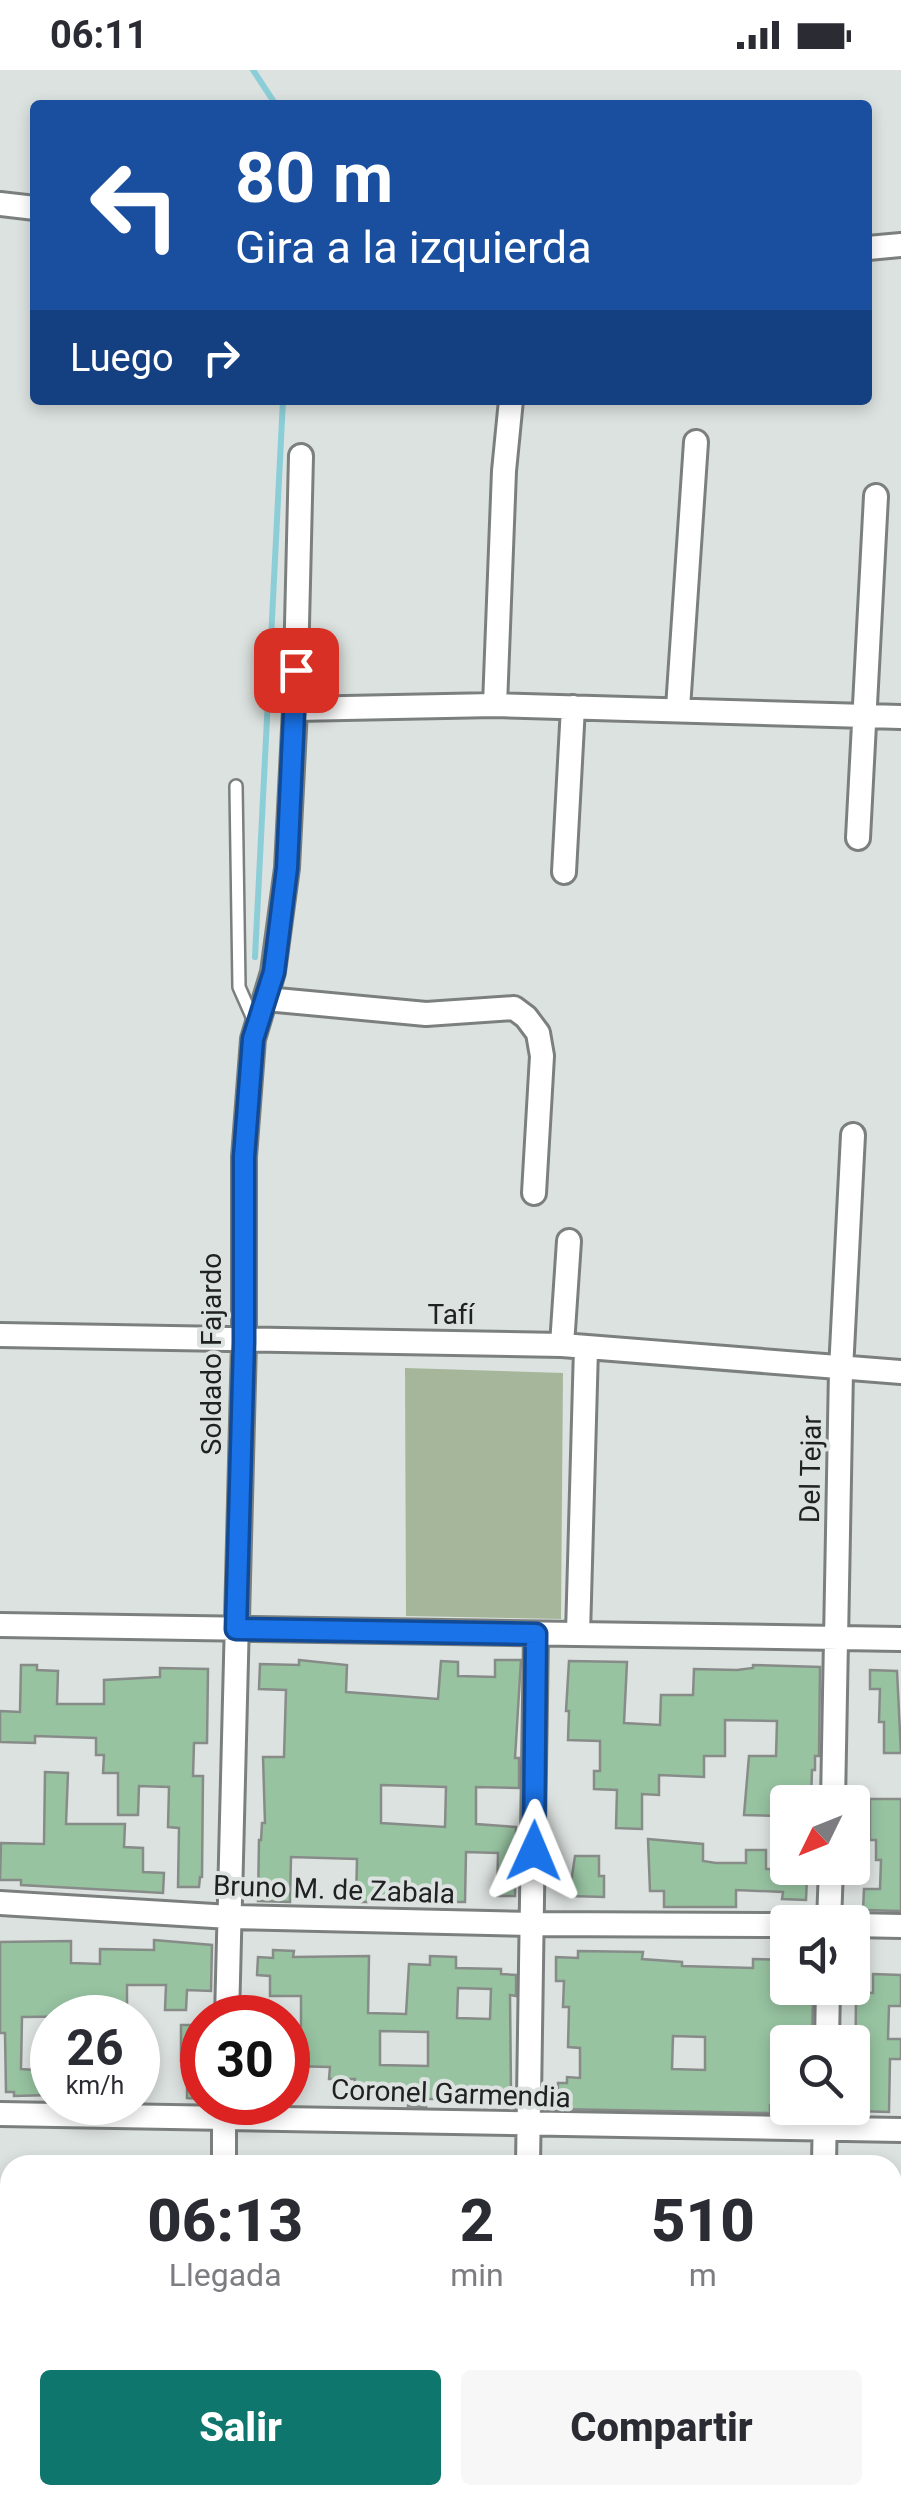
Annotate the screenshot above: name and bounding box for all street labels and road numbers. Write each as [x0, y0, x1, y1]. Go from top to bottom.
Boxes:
street label: Soldado Fajardo [195, 1253, 228, 1455]
street label: Tafí [427, 1298, 476, 1331]
street label: Del Tejar [793, 1414, 828, 1523]
street label: Bruno M. de Zabala [212, 1869, 456, 1910]
street label: Coronel Garmendia [331, 2073, 571, 2114]

